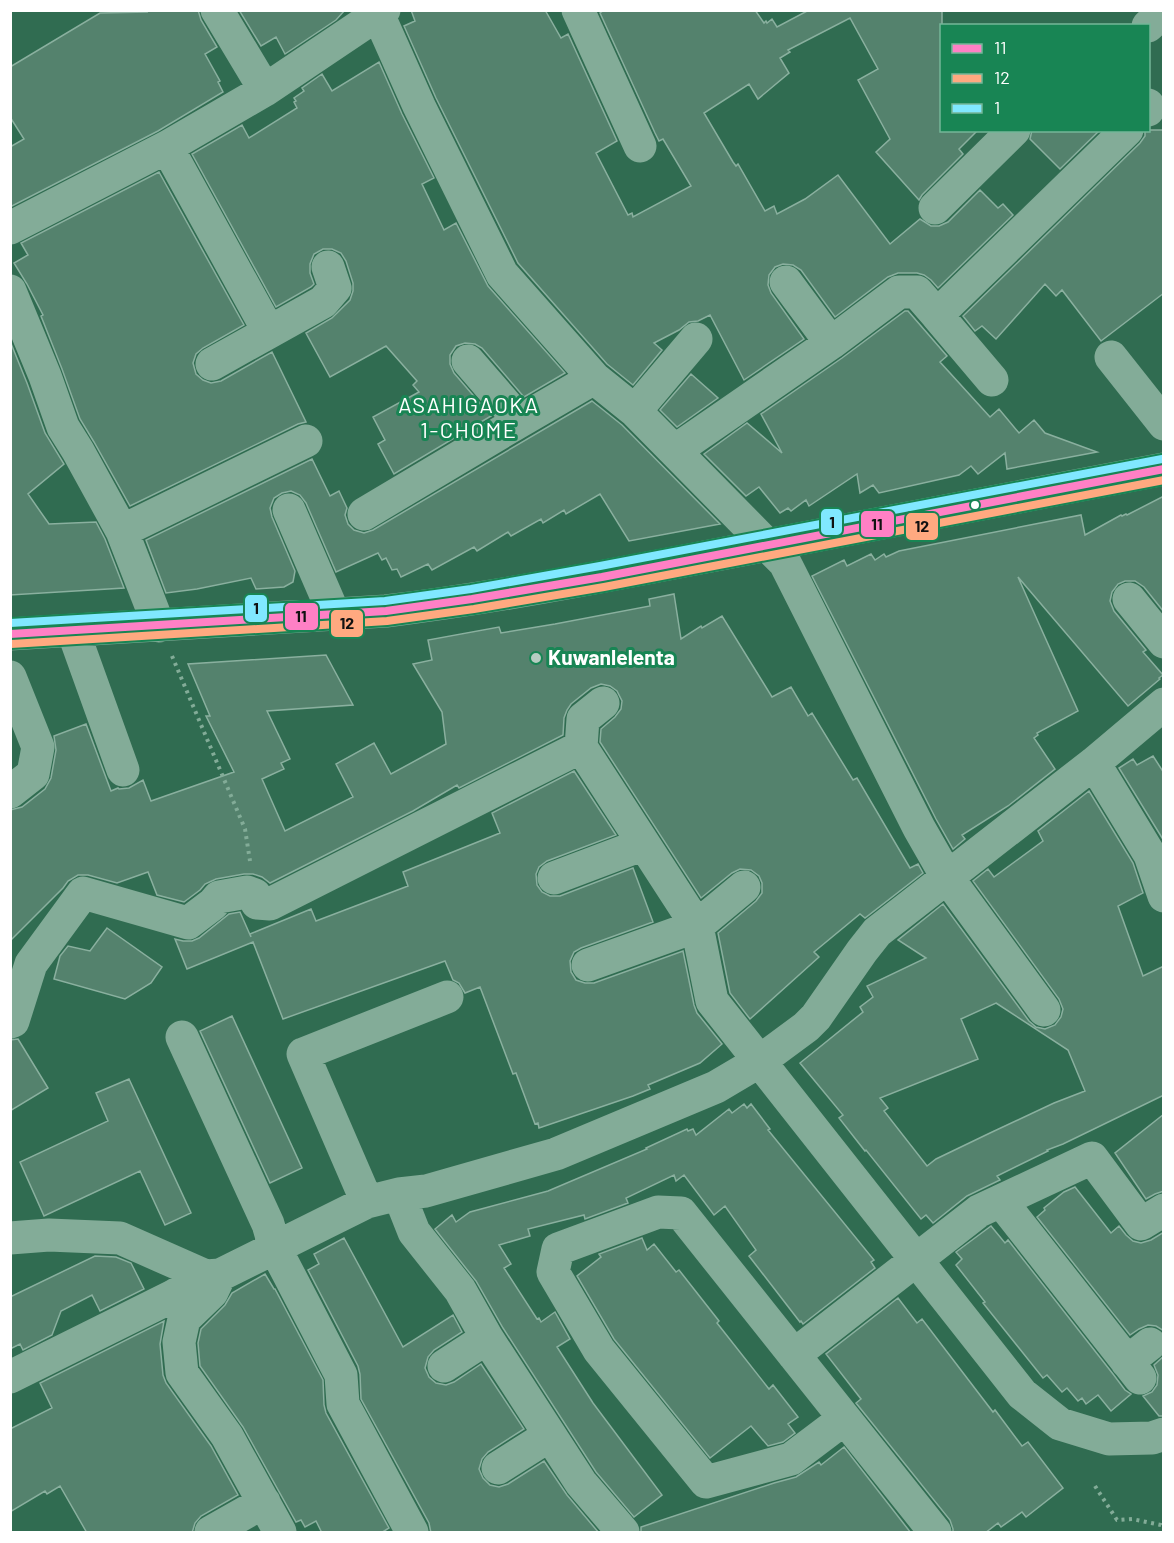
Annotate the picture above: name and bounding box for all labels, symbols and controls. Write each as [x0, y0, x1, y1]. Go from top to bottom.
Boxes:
legend [940, 24, 1150, 132]
text: 11 [994, 36, 1007, 58]
text: 12 [994, 66, 1010, 88]
text: 1 [994, 96, 1000, 118]
district label: ASAHIGAOKA 1-CHOME [398, 391, 540, 442]
unlabelled marker [969, 499, 981, 511]
line badge: 1 [820, 508, 843, 536]
line badge: 11 [860, 510, 895, 538]
text: 1 [829, 512, 835, 531]
line badge: 12 [905, 512, 939, 541]
text: 11 [871, 514, 883, 533]
text: 12 [915, 516, 929, 535]
line badge: 1 [244, 594, 268, 623]
text: 1 [253, 598, 259, 617]
line badge: 11 [284, 602, 319, 631]
text: 11 [295, 606, 307, 625]
line badge: 12 [330, 609, 364, 638]
text: 12 [340, 613, 354, 632]
place label: Kuwanlelenta [548, 644, 675, 669]
marker: Kuwanlelenta [529, 651, 543, 665]

